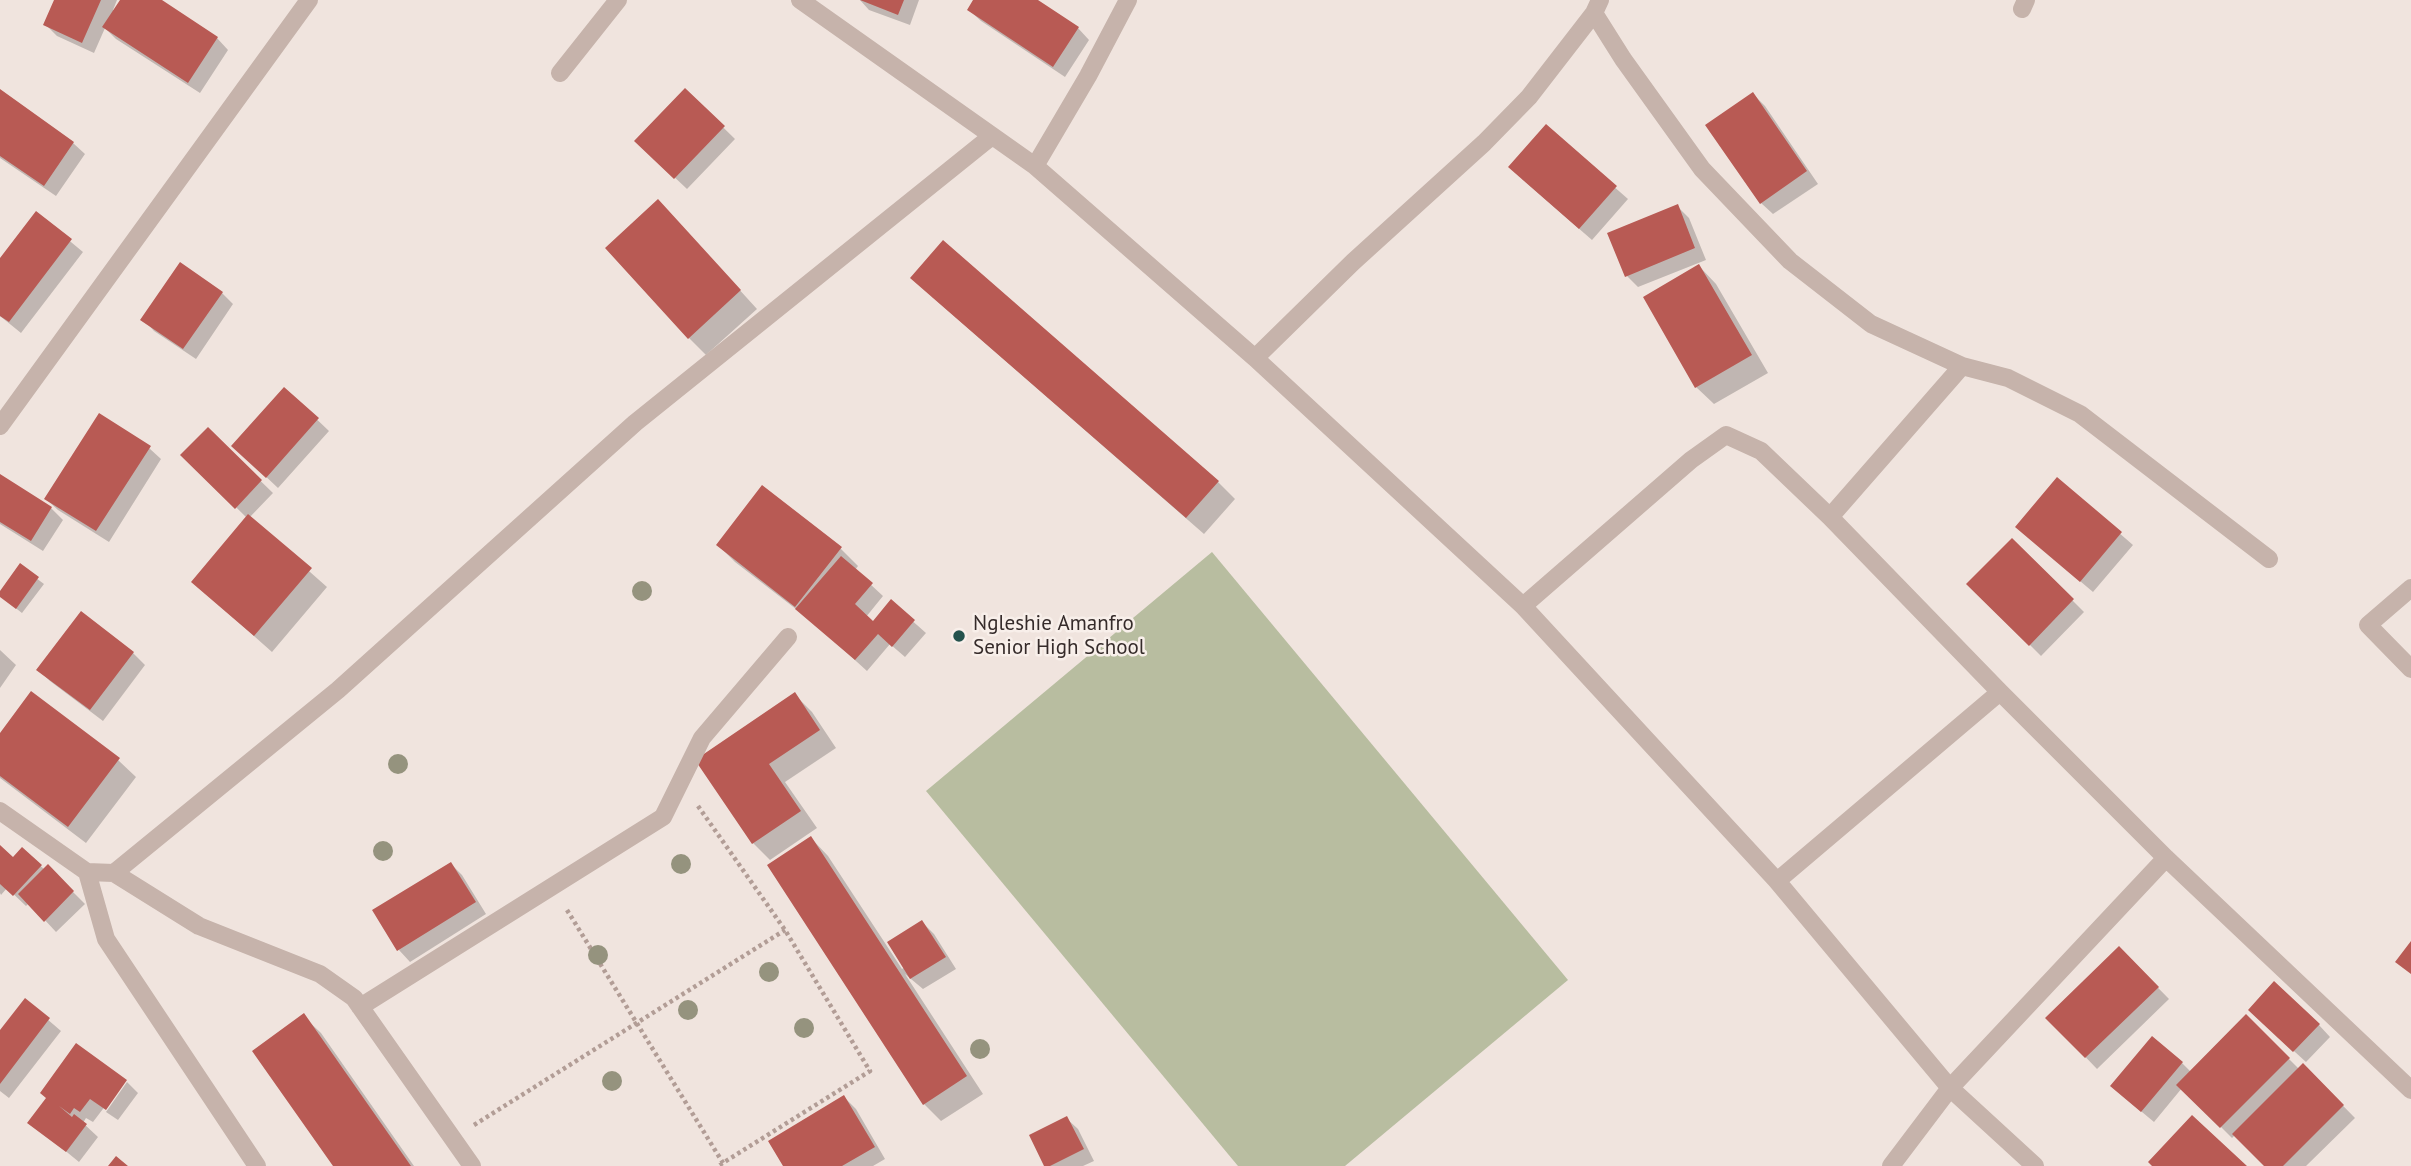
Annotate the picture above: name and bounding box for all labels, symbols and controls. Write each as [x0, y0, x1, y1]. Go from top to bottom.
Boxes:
place label: Ngleshie Amanfro Senior High School [973, 611, 1145, 661]
marker: Ngleshie Amanfro Senior High School [951, 628, 967, 644]

